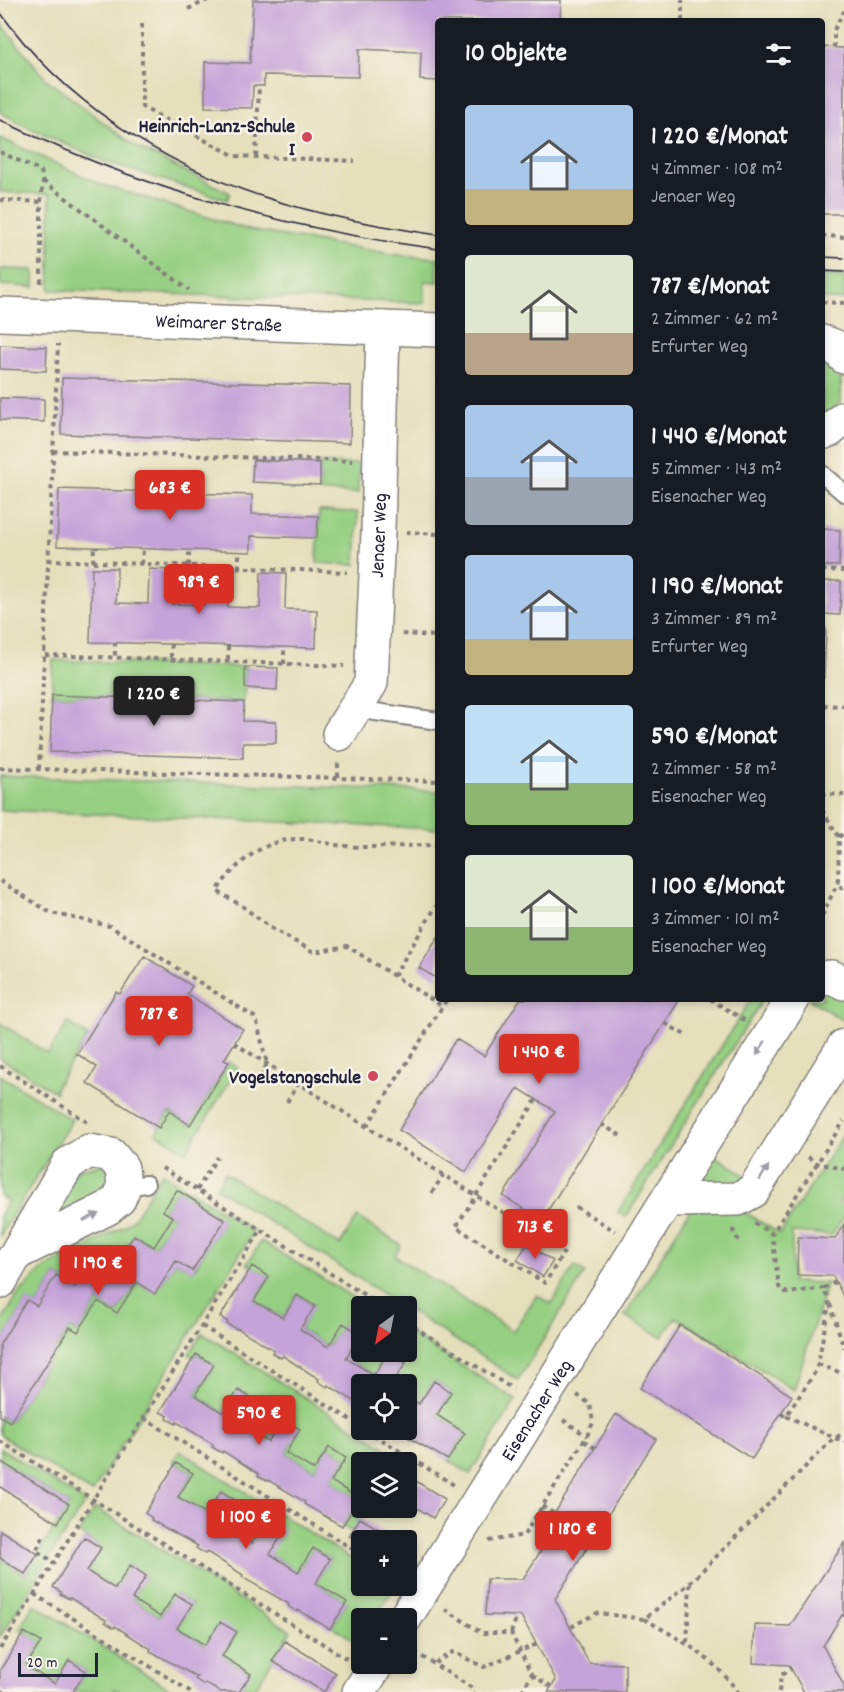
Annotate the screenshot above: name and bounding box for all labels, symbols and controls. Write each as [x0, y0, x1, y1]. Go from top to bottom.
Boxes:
text: 10 Objekte [465, 36, 567, 73]
icon: filters [762, 38, 795, 71]
place label: Heinrich-Lanz-Schule I [139, 114, 296, 165]
text: 1 220 €/Monat [651, 119, 788, 156]
icon: home [513, 129, 585, 201]
marker: Heinrich-Lanz-Schule I [300, 130, 314, 144]
text: 4 Zimmer · 108 m² [651, 156, 783, 184]
text: Jenaer Weg [651, 184, 736, 212]
text: 787 €/Monat [651, 269, 770, 306]
icon: home [513, 279, 585, 351]
text: 2 Zimmer · 62 m² [651, 306, 778, 334]
street label: Weimarer Straße [155, 309, 283, 341]
text: Erfurter Weg [651, 334, 748, 362]
text: 1 440 €/Monat [651, 419, 787, 456]
icon: home [513, 429, 585, 501]
text: 5 Zimmer · 143 m² [651, 456, 782, 484]
pin: 683 € [128, 470, 212, 521]
text: 683 € [149, 475, 191, 503]
text: Eisenacher Weg [651, 484, 767, 512]
street label: Jenaer Weg [365, 493, 396, 578]
pin: 989 € [157, 564, 241, 615]
text: 989 € [178, 569, 220, 597]
text: 1 190 €/Monat [651, 569, 783, 606]
icon: home [513, 579, 585, 651]
text: 3 Zimmer · 89 m² [651, 606, 777, 634]
text: Erfurter Weg [651, 634, 748, 662]
pin: 1 220 € [99, 676, 209, 727]
text: 1 220 € [127, 681, 181, 709]
text: 590 €/Monat [651, 719, 778, 756]
icon: home [513, 729, 585, 801]
text: 2 Zimmer · 58 m² [651, 756, 777, 784]
text: Eisenacher Weg [651, 784, 767, 812]
text: 1 100 €/Monat [651, 869, 785, 906]
icon: home [513, 879, 585, 951]
text: 3 Zimmer · 101 m² [651, 906, 780, 934]
text: Eisenacher Weg [651, 934, 767, 962]
pin: 787 € [117, 996, 201, 1047]
text: 787 € [139, 1001, 179, 1029]
pin: 1 440 € [484, 1034, 594, 1085]
text: 1 440 € [513, 1039, 565, 1067]
one-way arrow [756, 1040, 767, 1056]
place label: Vogelstangschule [229, 1065, 361, 1093]
marker: Vogelstangschule [366, 1069, 380, 1083]
one-way arrow [758, 1165, 769, 1181]
pin: 713 € [493, 1209, 577, 1260]
one-way arrow [82, 1212, 99, 1221]
text: 713 € [517, 1214, 553, 1242]
pin: 1 190 € [43, 1245, 153, 1296]
text: 1 190 € [73, 1250, 123, 1278]
north arrow [351, 1296, 417, 1362]
map controls [351, 1296, 417, 1674]
street label: Eisenacher Weg [496, 1355, 581, 1468]
button: locate [351, 1374, 417, 1440]
pin: 590 € [217, 1395, 301, 1446]
text: 590 € [236, 1400, 282, 1428]
button: layers [351, 1452, 417, 1518]
pin: 1 100 € [191, 1499, 301, 1550]
text: 1 100 € [221, 1504, 271, 1532]
pin: 1 180 € [518, 1511, 628, 1562]
text: 1 180 € [549, 1516, 597, 1544]
button: + [351, 1530, 417, 1596]
button: − [351, 1608, 417, 1674]
scale bar [18, 1650, 98, 1678]
text: 20 m [27, 1652, 57, 1675]

